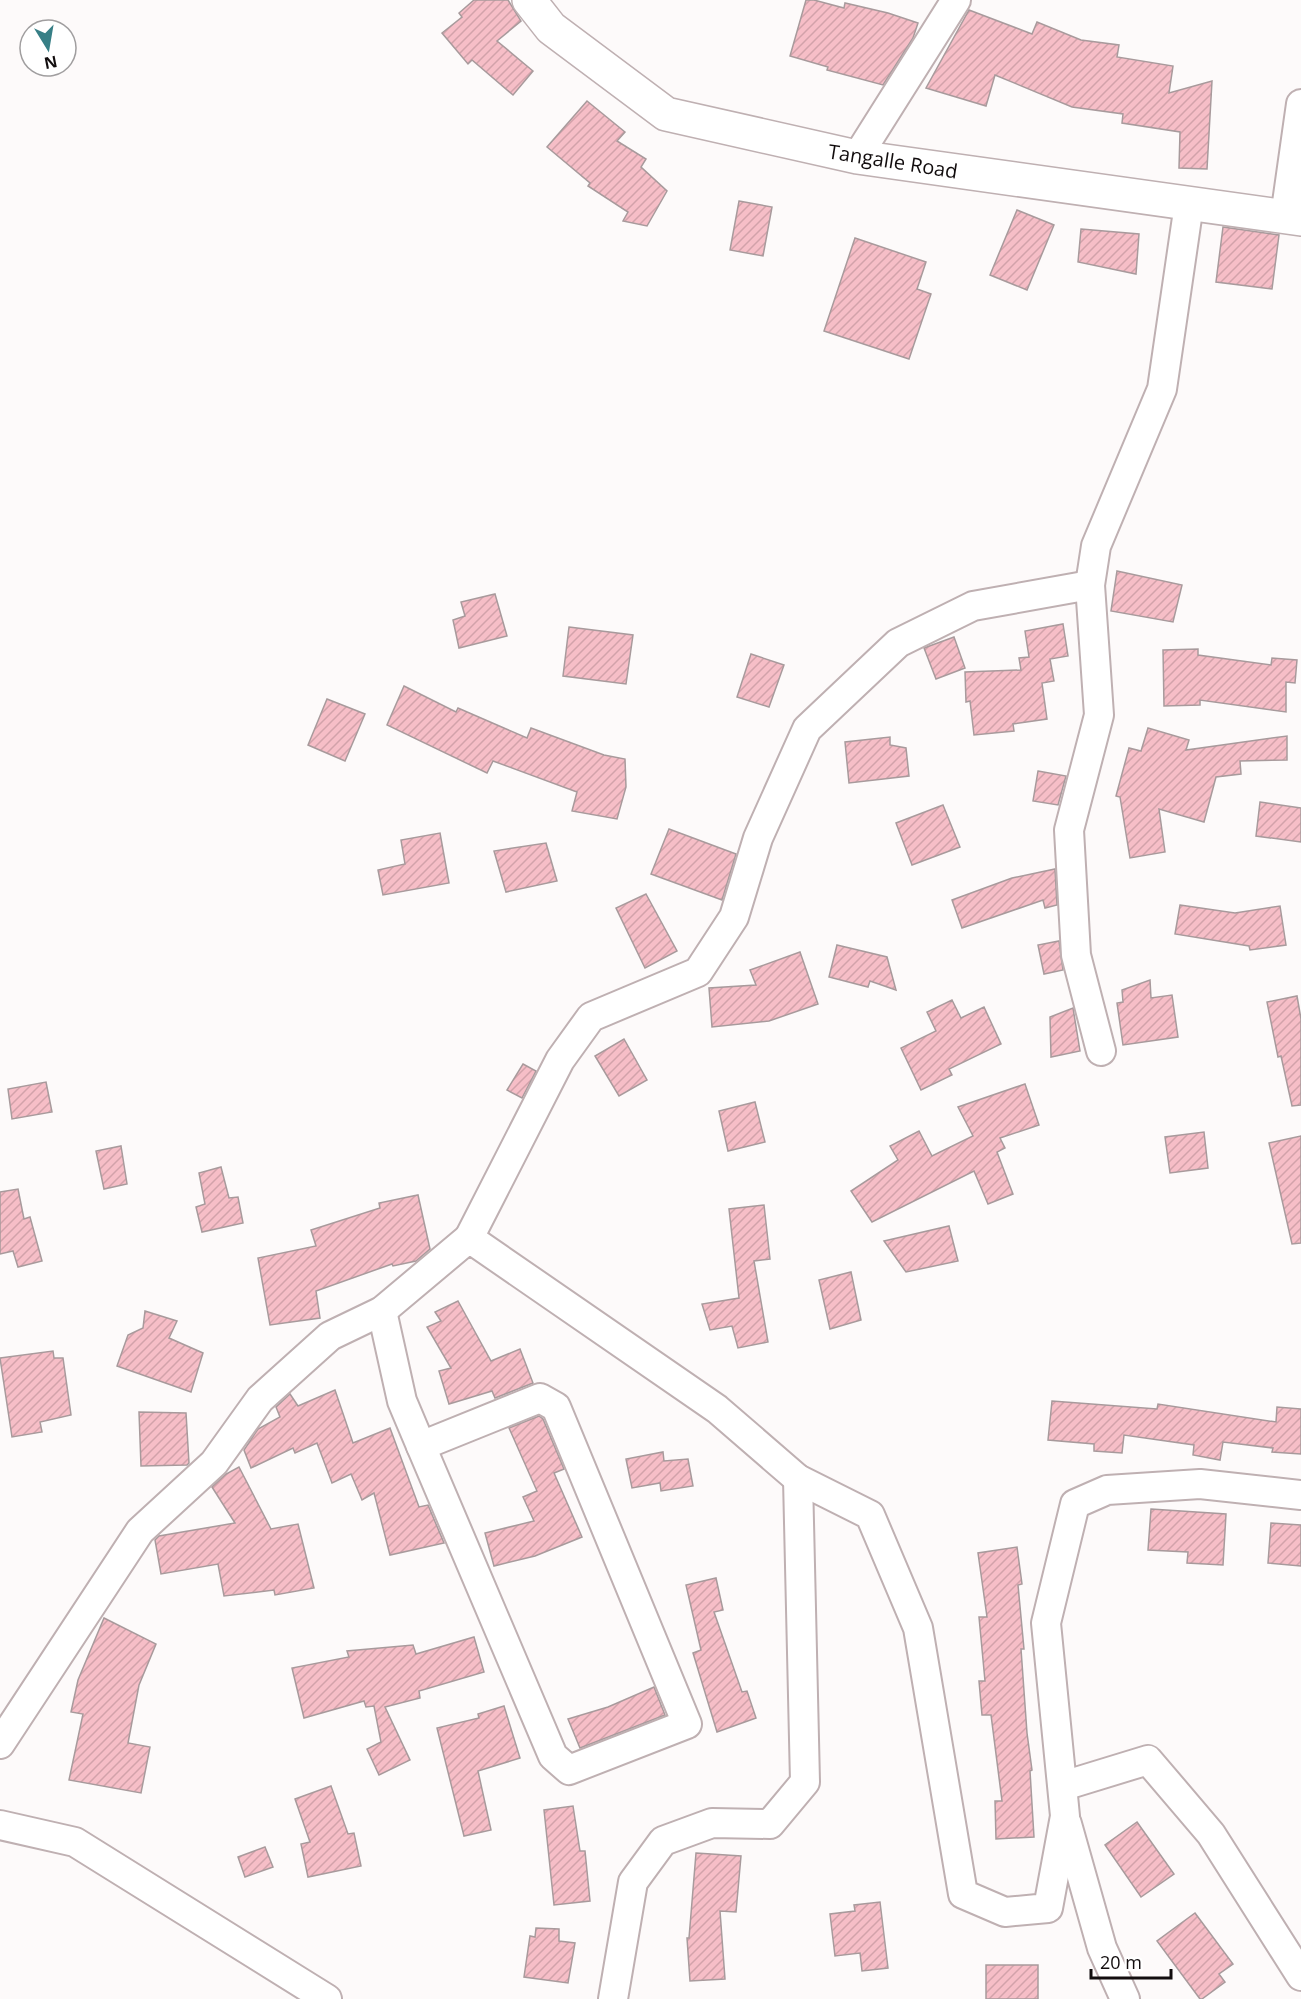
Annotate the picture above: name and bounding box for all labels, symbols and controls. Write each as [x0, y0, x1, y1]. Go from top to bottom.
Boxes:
north arrow [18, 18, 78, 78]
text: N [42, 51, 59, 75]
street label: Tangalle Road [826, 137, 960, 185]
scale bar [1091, 1942, 1170, 1980]
text: 20 m [1100, 1950, 1142, 1974]

